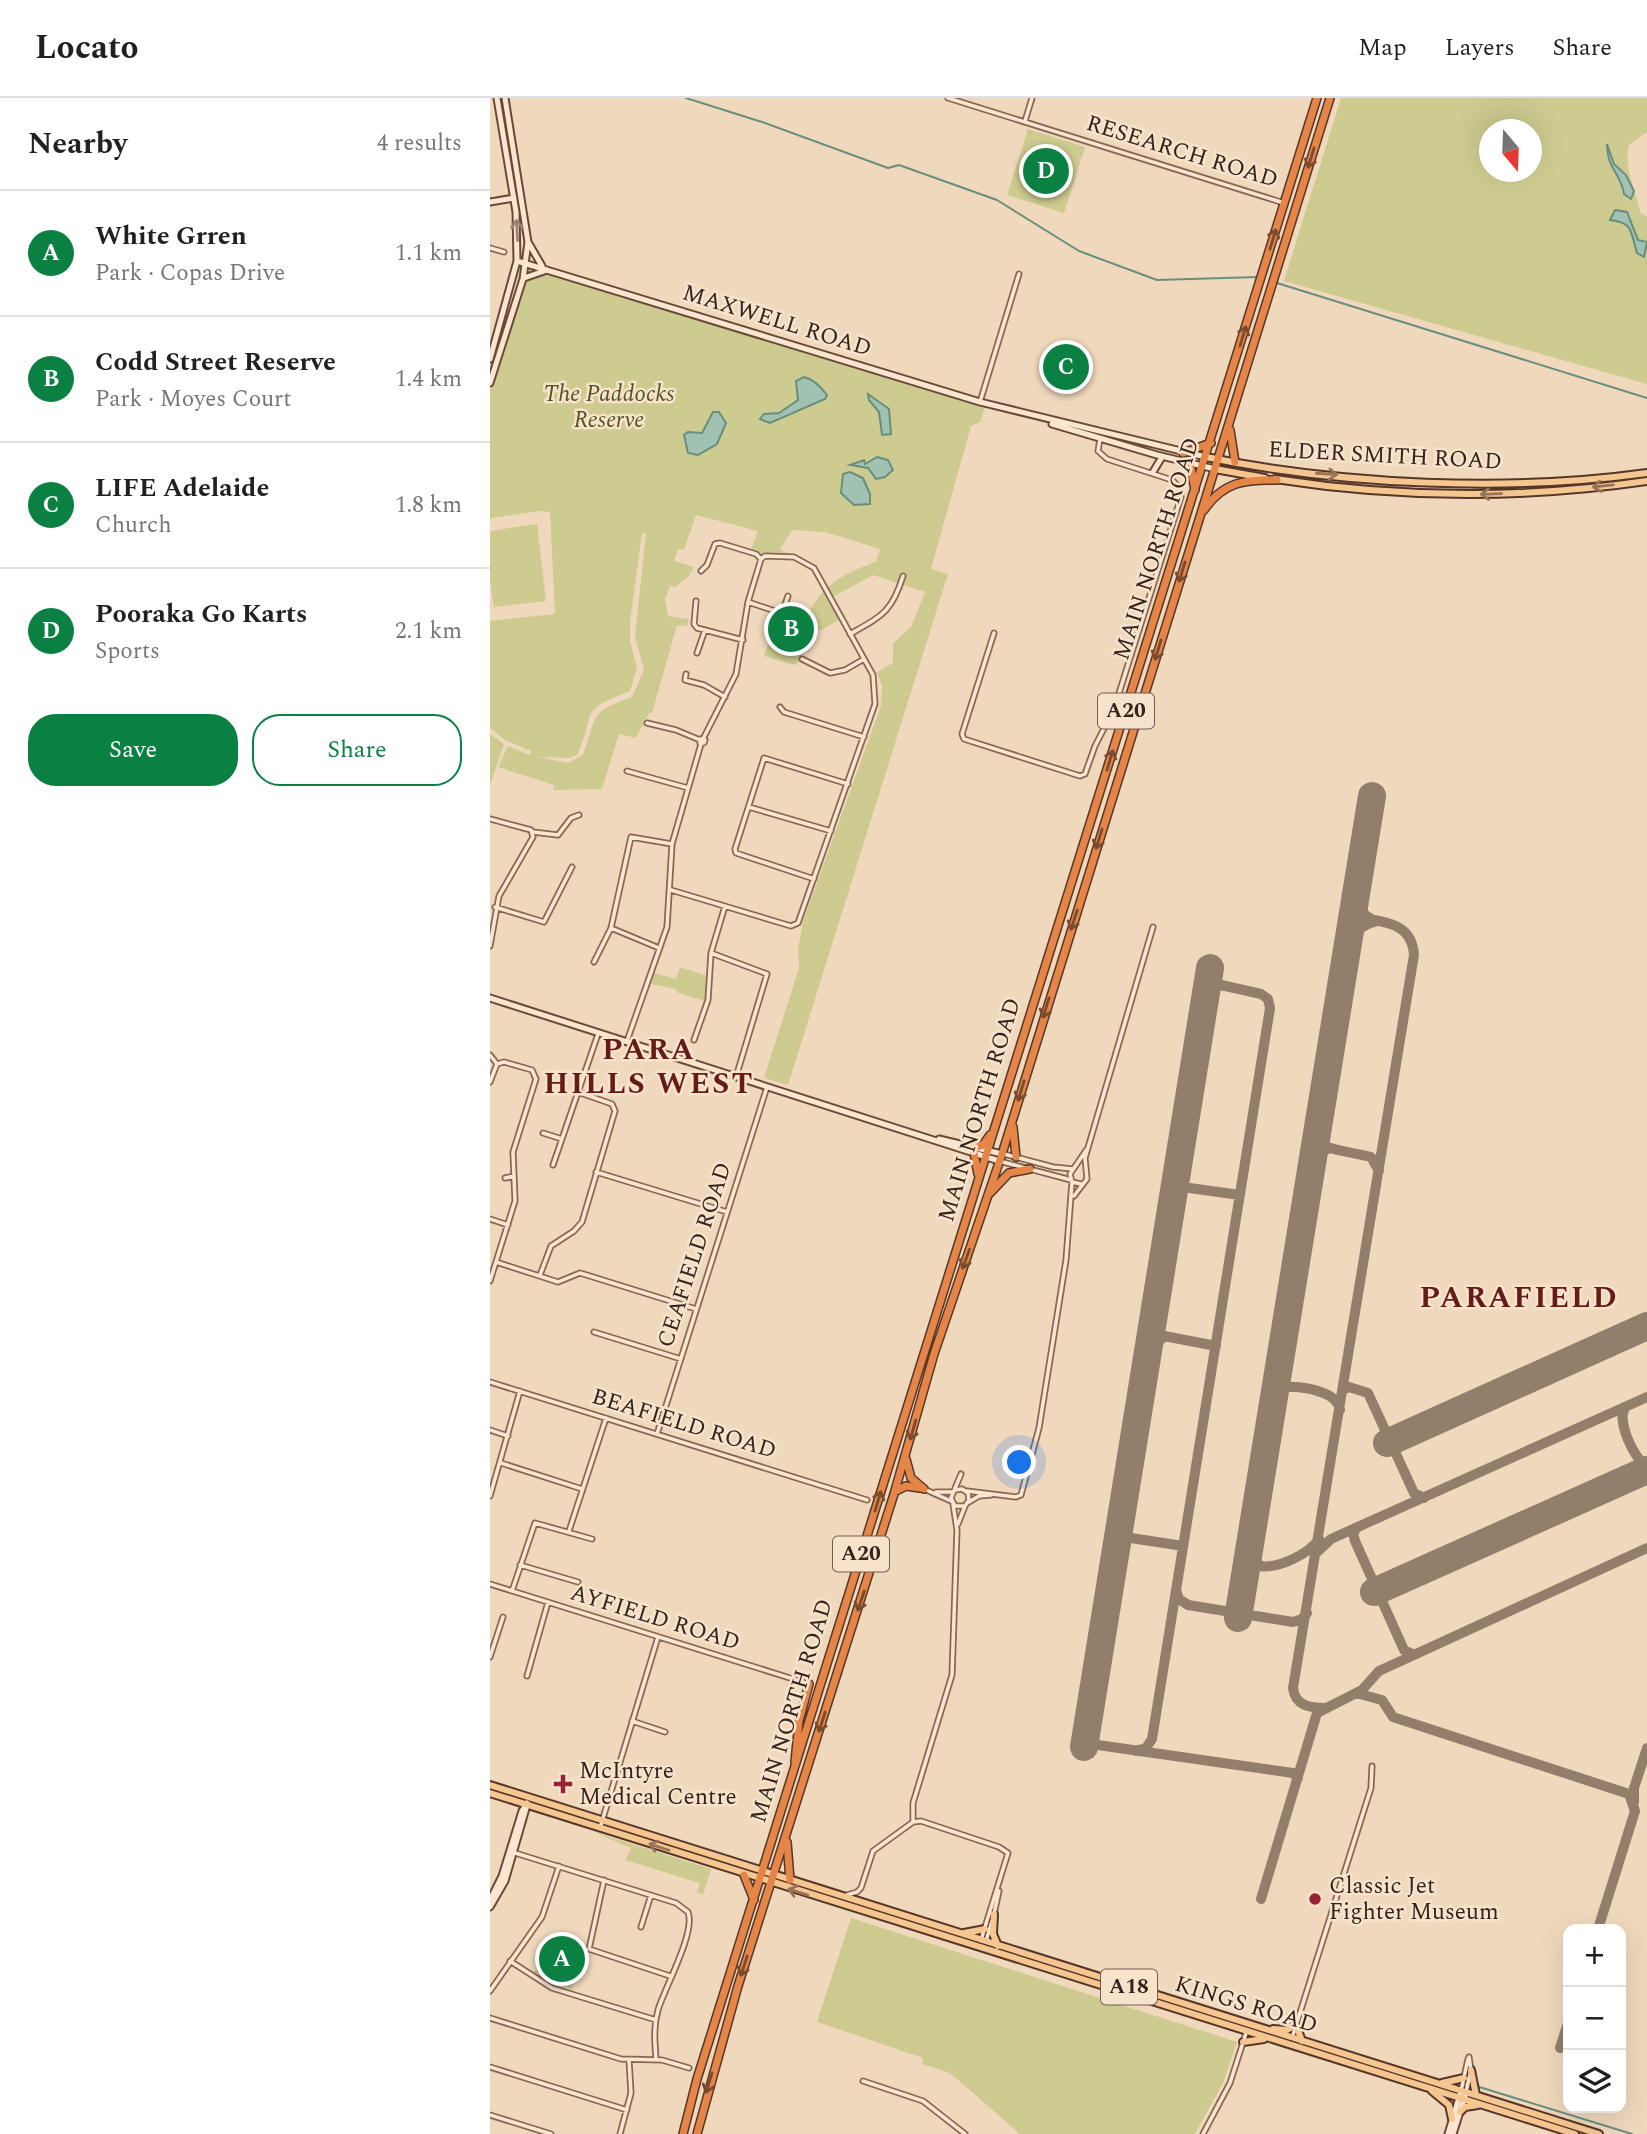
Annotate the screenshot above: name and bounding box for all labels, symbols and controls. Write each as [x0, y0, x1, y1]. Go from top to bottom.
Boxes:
text: Locato [35, 23, 139, 73]
text: Map [1358, 30, 1407, 66]
text: Layers [1445, 30, 1515, 66]
text: Share [1553, 30, 1612, 66]
street label: RESEARCH ROAD [1082, 106, 1282, 198]
north arrow [1479, 119, 1542, 182]
text: Nearby [28, 121, 127, 167]
text: 4 results [377, 126, 462, 161]
pin: D [1023, 145, 1069, 197]
one-way arrow [1304, 147, 1317, 169]
text: White Grren [95, 216, 247, 256]
one-way arrow [510, 219, 523, 241]
one-way arrow [1267, 228, 1280, 250]
text: A [42, 236, 60, 271]
text: 1.1 km [395, 236, 462, 271]
text: Park · Copas Drive [95, 256, 285, 291]
street label: MAXWELL ROAD [678, 276, 876, 366]
one-way arrow [1238, 326, 1251, 348]
pin: C [1043, 341, 1089, 393]
text: Codd Street Reserve [95, 342, 336, 382]
text: B [43, 362, 59, 397]
text: 1.4 km [395, 362, 462, 397]
park label: The Paddocks Reserve [544, 377, 674, 438]
text: Park · Moyes Court [95, 382, 291, 417]
street label: ELDER SMITH ROAD [1267, 432, 1503, 480]
street label: MAIN NORTH ROAD [1104, 433, 1210, 665]
text: LIFE Adelaide [95, 468, 269, 508]
one-way arrow [1315, 468, 1338, 481]
one-way arrow [1592, 479, 1615, 492]
one-way arrow [1479, 487, 1502, 500]
text: C [43, 488, 59, 523]
text: 1.8 km [395, 488, 462, 523]
text: Church [95, 508, 172, 543]
one-way arrow [1174, 561, 1187, 583]
text: Pooraka Go Karts [95, 594, 307, 634]
pin: B [768, 603, 814, 655]
text: D [42, 614, 60, 649]
text: 2.1 km [395, 614, 462, 649]
text: Sports [95, 634, 160, 669]
one-way arrow [1150, 639, 1163, 661]
road number: A20 [1098, 694, 1154, 728]
button: Save [28, 714, 238, 786]
button: Share [252, 714, 462, 786]
one-way arrow [1105, 750, 1118, 772]
one-way arrow [1092, 828, 1104, 850]
one-way arrow [1066, 909, 1079, 931]
street label: MAIN NORTH ROAD [929, 994, 1031, 1226]
one-way arrow [1039, 996, 1052, 1018]
district label: PARA HILLS WEST [544, 1027, 754, 1107]
one-way arrow [1014, 1080, 1027, 1102]
street label: CEAFIELD ROAD [649, 1158, 741, 1352]
one-way arrow [959, 1248, 971, 1270]
district label: PARAFIELD [1420, 1275, 1619, 1321]
street label: BEAFIELD ROAD [587, 1379, 781, 1469]
one-way arrow [906, 1418, 919, 1440]
your location [1002, 1445, 1036, 1479]
one-way arrow [872, 1490, 885, 1512]
road number: A20 [833, 1536, 889, 1572]
street label: AYFIELD ROAD [566, 1576, 744, 1660]
one-way arrow [853, 1590, 866, 1612]
street label: MAIN NORTH ROAD [741, 1595, 843, 1827]
one-way arrow [815, 1711, 827, 1733]
place label: McIntyre Medical Centre [579, 1754, 737, 1815]
marker: McIntyre Medical Centre [553, 1774, 573, 1794]
one-way arrow [648, 1840, 670, 1853]
place label: Classic Jet Fighter Museum [1329, 1869, 1499, 1930]
one-way arrow [788, 1885, 810, 1897]
marker: Classic Jet Fighter Museum [1307, 1891, 1323, 1907]
map controls [1563, 1924, 1626, 2113]
button: + [1563, 1924, 1626, 1987]
pin: A [539, 1933, 585, 1985]
one-way arrow [737, 1955, 750, 1977]
street label: KINGS ROAD [1170, 1967, 1322, 2043]
road number: A18 [1101, 1969, 1157, 2004]
button: − [1563, 1987, 1626, 2050]
button: layers [1563, 2050, 1626, 2113]
one-way arrow [702, 2071, 714, 2093]

